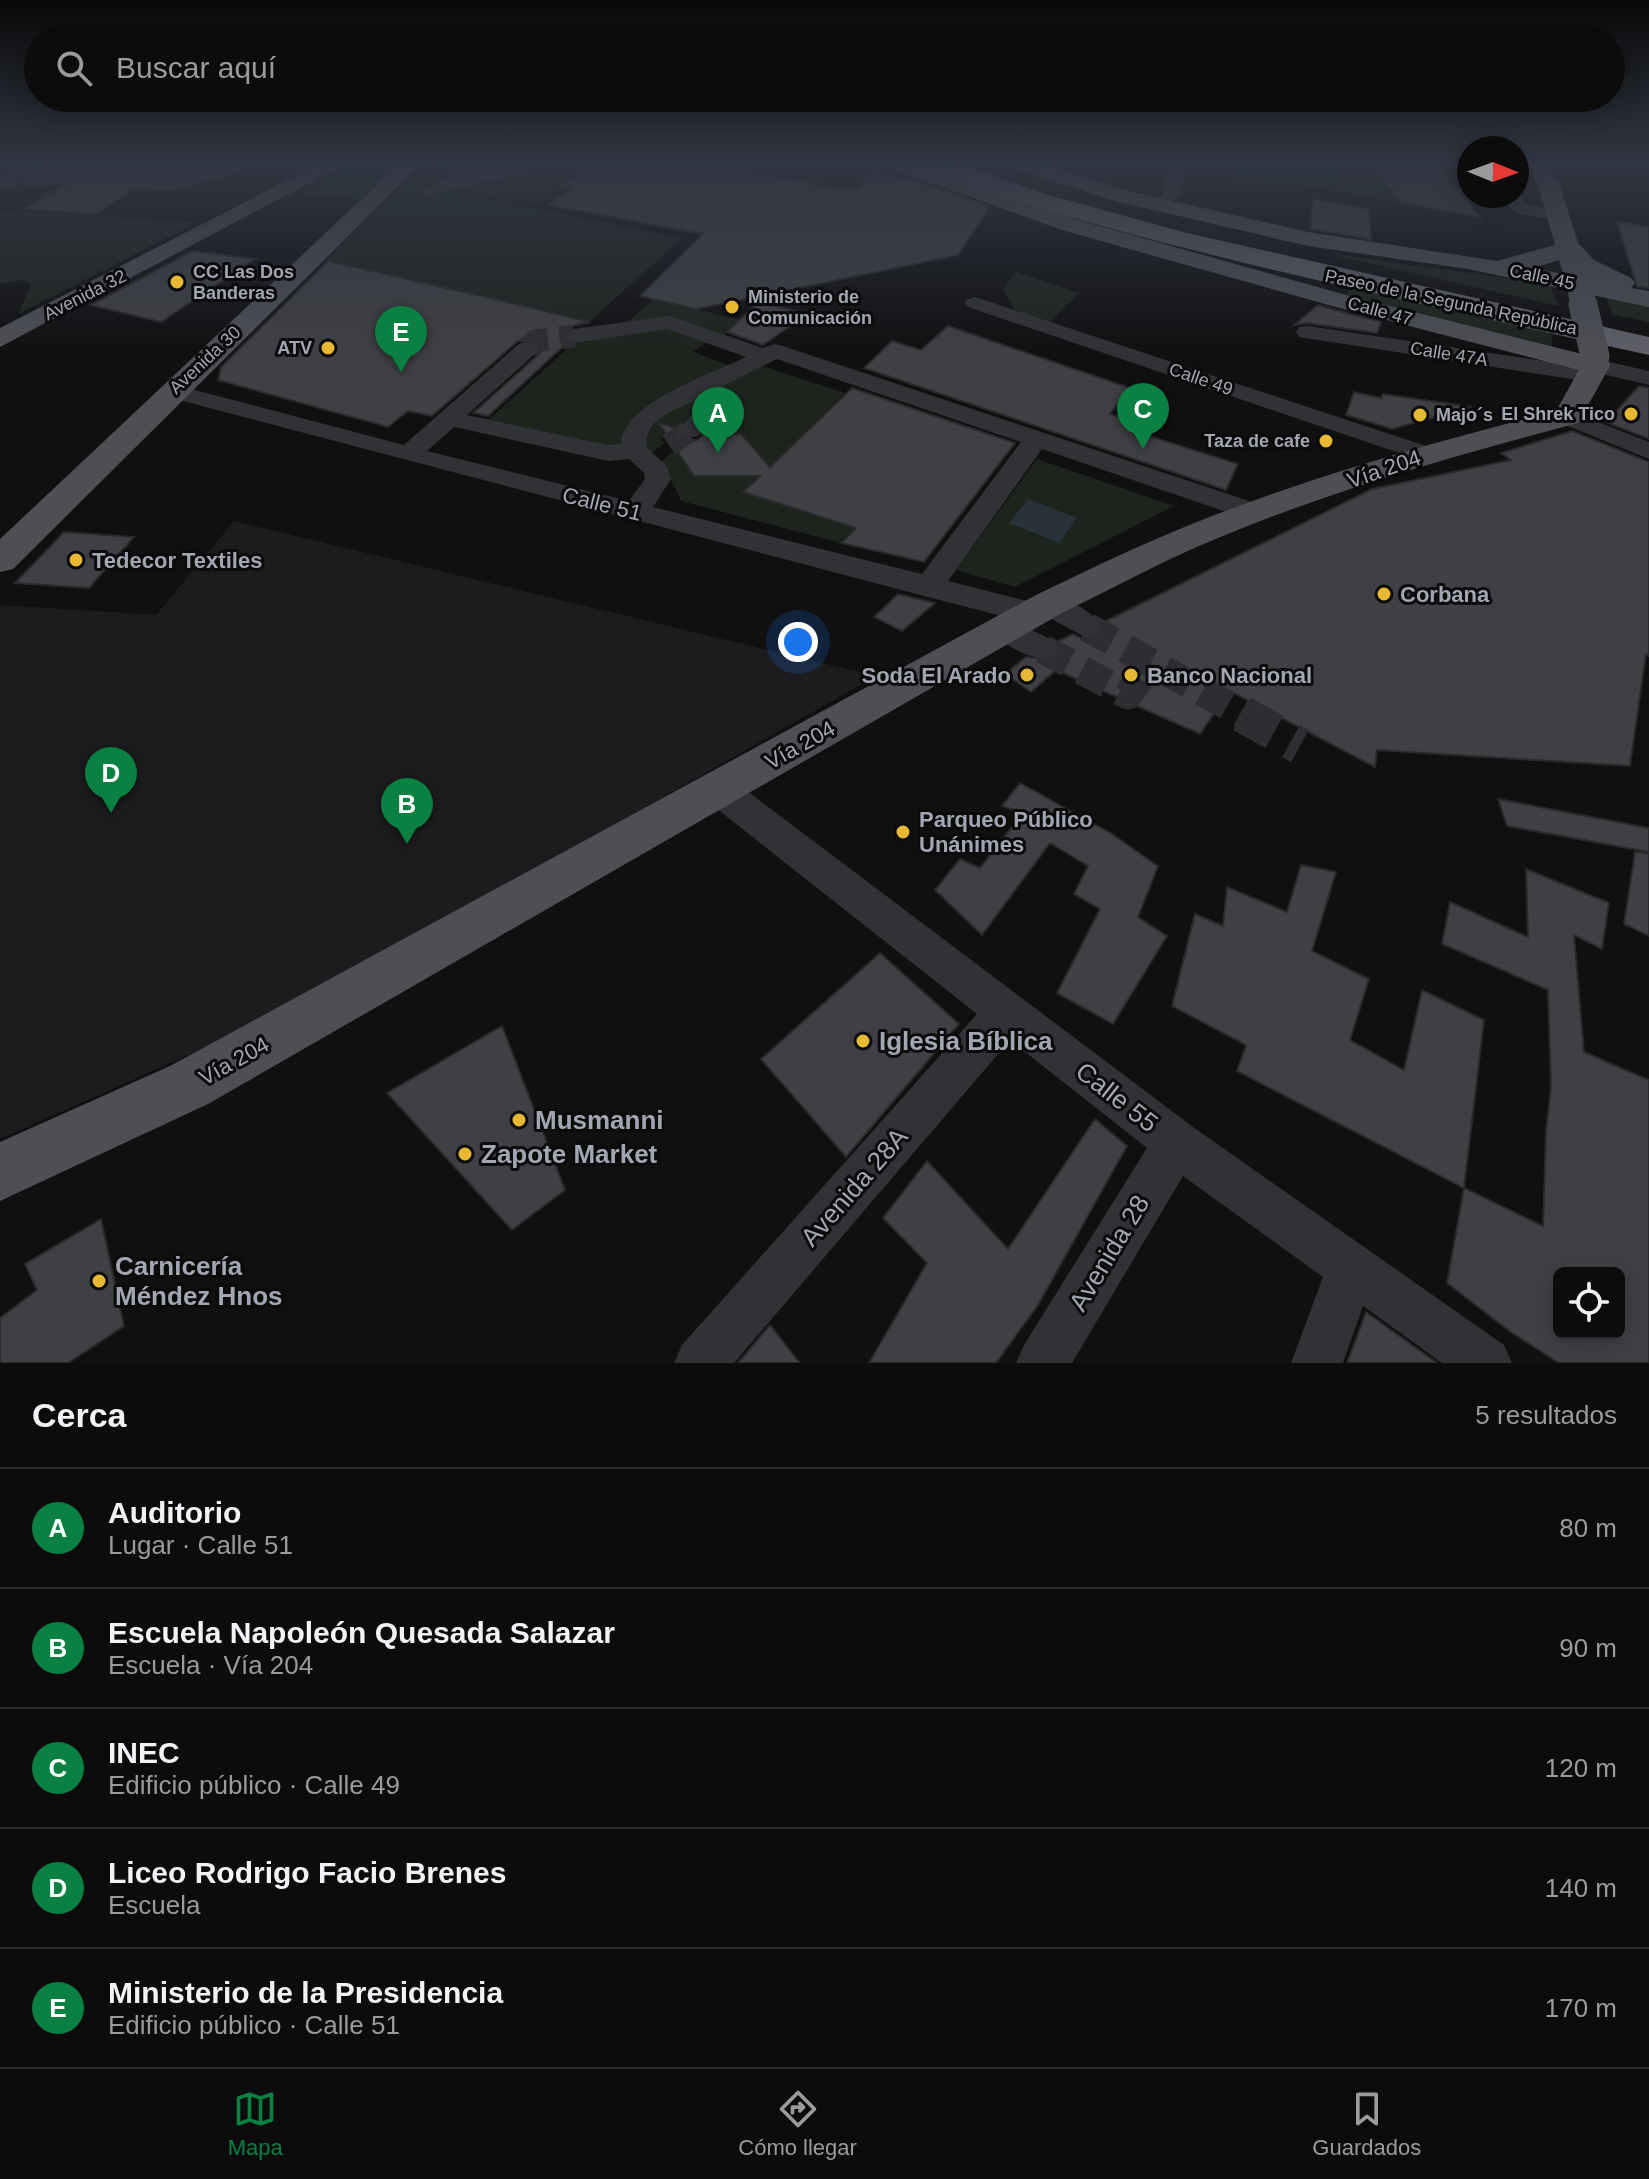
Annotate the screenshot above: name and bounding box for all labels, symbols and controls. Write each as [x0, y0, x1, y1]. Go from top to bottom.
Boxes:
search box [24, 24, 1625, 112]
icon: search [52, 46, 96, 90]
text: Buscar aquí [116, 51, 276, 84]
north arrow [1457, 136, 1529, 208]
street label: Calle 45 [1508, 260, 1576, 294]
place label: CC Las Dos Banderas [193, 262, 294, 303]
street label: Paseo de la Segunda República [1323, 265, 1580, 339]
street label: Avenida 32 [40, 266, 130, 324]
marker: CC Las Dos Banderas [168, 273, 186, 291]
place label: Ministerio de Comunicación [748, 287, 872, 328]
street label: Calle 47 [1346, 293, 1414, 329]
marker: Ministerio de Comunicación [723, 298, 741, 316]
pin: E [375, 306, 427, 372]
street label: Avenida 30 [165, 322, 245, 398]
place label: ATV [277, 338, 312, 358]
street label: Calle 47A [1409, 338, 1489, 370]
marker: ATV [319, 339, 337, 357]
street label: Calle 49 [1167, 359, 1235, 399]
pin: C [1117, 383, 1169, 449]
pin: A [692, 387, 744, 453]
place label: El Shrek Tico [1501, 404, 1615, 424]
place label: Majo´s [1436, 405, 1493, 425]
marker: El Shrek Tico [1622, 405, 1640, 423]
marker: Majo´s [1411, 406, 1429, 424]
place label: Taza de cafe [1204, 431, 1310, 451]
marker: Taza de cafe [1317, 432, 1335, 450]
street label: Vía 204 [1344, 445, 1424, 493]
street label: Calle 51 [560, 482, 644, 526]
place label: Tedecor Textiles [92, 548, 262, 573]
marker: Tedecor Textiles [67, 551, 85, 569]
place label: Corbana [1400, 582, 1490, 607]
marker: Corbana [1375, 585, 1393, 603]
your location [778, 622, 818, 662]
place label: Soda El Arado [861, 663, 1011, 688]
place label: Banco Nacional [1147, 663, 1312, 688]
marker: Soda El Arado [1018, 666, 1036, 684]
marker: Banco Nacional [1122, 666, 1140, 684]
street label: Vía 204 [761, 716, 839, 774]
pin: D [85, 747, 137, 813]
pin: B [381, 778, 433, 844]
place label: Parqueo Público Unánimes [919, 807, 1093, 857]
marker: Parqueo Público Unánimes [894, 823, 912, 841]
place label: Iglesia Bíblica [879, 1026, 1053, 1056]
street label: Vía 204 [195, 1032, 273, 1090]
marker: Iglesia Bíblica [854, 1032, 872, 1050]
street label: Calle 55 [1070, 1056, 1164, 1138]
place label: Musmanni [535, 1105, 664, 1135]
marker: Musmanni [510, 1111, 528, 1129]
street label: Avenida 28A [794, 1121, 914, 1252]
place label: Zapote Market [481, 1139, 658, 1169]
marker: Zapote Market [456, 1145, 474, 1163]
street label: Avenida 28 [1063, 1190, 1155, 1316]
place label: Carnicería Méndez Hnos [115, 1251, 283, 1311]
map controls [1553, 1267, 1625, 1339]
button: locate [1553, 1267, 1625, 1339]
marker: Carnicería Méndez Hnos [90, 1272, 108, 1290]
text: Cerca [32, 1396, 127, 1434]
text: 5 resultados [1475, 1400, 1617, 1430]
text: Auditorio [108, 1496, 241, 1529]
text: A [49, 1513, 67, 1543]
text: 80 m [1559, 1513, 1617, 1543]
text: Lugar · Calle 51 [108, 1530, 293, 1560]
text: Escuela Napoleón Quesada Salazar [108, 1616, 615, 1649]
text: B [49, 1633, 67, 1663]
text: 90 m [1559, 1633, 1617, 1663]
text: Escuela · Vía 204 [108, 1650, 313, 1680]
text: INEC [108, 1736, 180, 1769]
text: C [49, 1753, 67, 1783]
text: 120 m [1545, 1753, 1617, 1783]
text: Edificio público · Calle 49 [108, 1770, 400, 1800]
text: Liceo Rodrigo Facio Brenes [108, 1856, 506, 1889]
text: D [49, 1873, 67, 1903]
text: 140 m [1545, 1873, 1617, 1903]
text: Escuela [108, 1890, 201, 1920]
text: Ministerio de la Presidencia [108, 1976, 503, 2009]
text: E [49, 1993, 67, 2023]
text: 170 m [1545, 1993, 1617, 2023]
text: Edificio público · Calle 51 [108, 2010, 400, 2040]
tab: Mapa [228, 2087, 283, 2161]
tab: Cómo llegar [738, 2087, 857, 2161]
tab: Guardados [1312, 2087, 1421, 2161]

